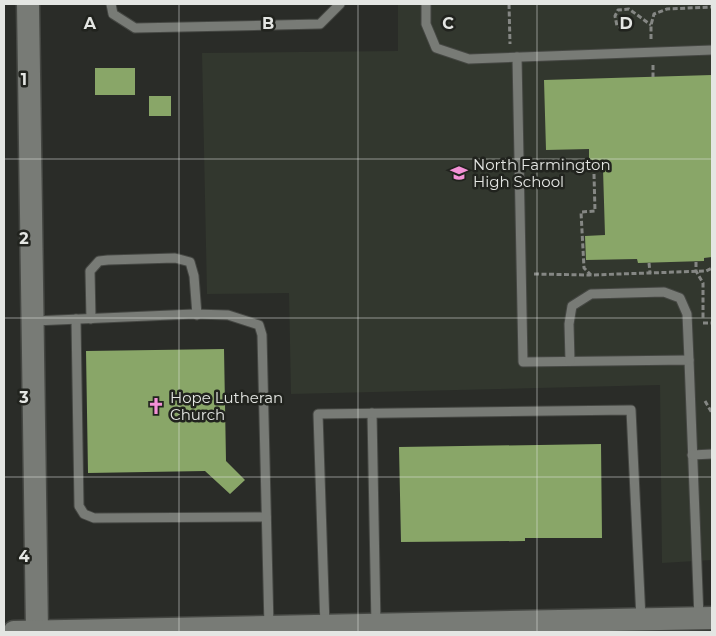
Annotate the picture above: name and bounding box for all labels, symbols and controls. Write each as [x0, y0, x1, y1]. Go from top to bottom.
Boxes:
text: A [83, 14, 97, 33]
text: B [262, 14, 274, 33]
text: C [442, 14, 454, 33]
text: D [619, 14, 633, 33]
text: 1 [21, 70, 27, 89]
place label: North Farmington High School [473, 155, 611, 191]
school or university icon: North Farmington High School [449, 163, 469, 183]
text: 2 [19, 229, 29, 248]
text: 3 [18, 388, 29, 407]
place label: Hope Lutheran Church [170, 388, 283, 424]
church icon: Hope Lutheran Church [146, 396, 166, 416]
text: 4 [18, 547, 30, 566]

